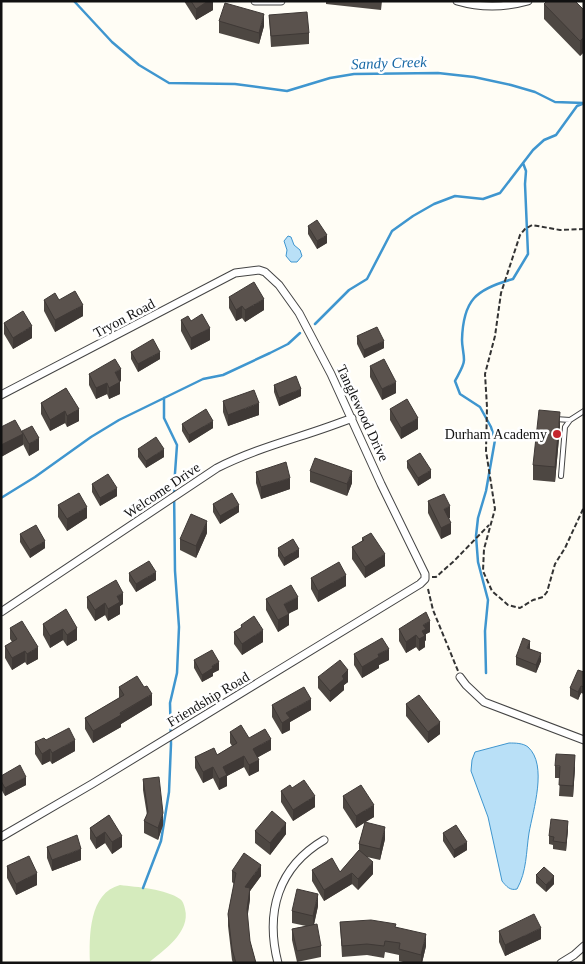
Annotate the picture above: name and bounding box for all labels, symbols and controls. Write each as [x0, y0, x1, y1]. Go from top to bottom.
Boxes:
water label: Sandy Creek [351, 54, 427, 72]
street label: Tryon Road [91, 296, 157, 341]
street label: Tanglewood Drive [334, 363, 391, 464]
place label: Durham Academy [445, 427, 547, 442]
marker: Durham Academy [551, 428, 563, 440]
street label: Welcome Drive [122, 460, 203, 521]
street label: Friendship Road [165, 669, 252, 730]

